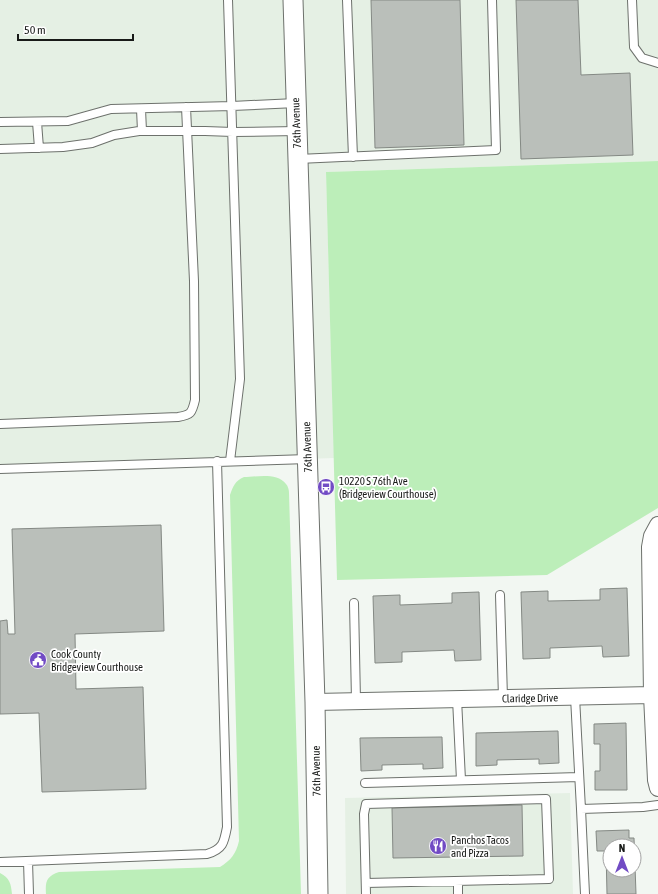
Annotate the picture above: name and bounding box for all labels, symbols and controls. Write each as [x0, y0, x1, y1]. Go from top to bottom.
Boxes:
scale bar [18, 16, 133, 42]
text: 50 m [24, 23, 46, 37]
street label: 76th Avenue [289, 97, 303, 149]
street label: 76th Avenue [300, 421, 314, 473]
place label: 10220 S 76th Ave (Bridgeview Courthouse) [339, 475, 437, 500]
bus stop icon: 10220 S 76th Ave (Bridgeview Courthouse) [316, 477, 336, 497]
place label: Cook County Bridgeview Courthouse [51, 648, 143, 673]
public building icon: Cook County Bridgeview Courthouse [28, 650, 48, 670]
street label: Claridge Drive [502, 692, 558, 704]
street label: 76th Avenue [310, 745, 322, 797]
place label: Panchos Tacos and Pizza [451, 834, 509, 859]
restaurant icon: Panchos Tacos and Pizza [428, 836, 448, 856]
north arrow [602, 838, 642, 878]
text: N [619, 842, 625, 854]

